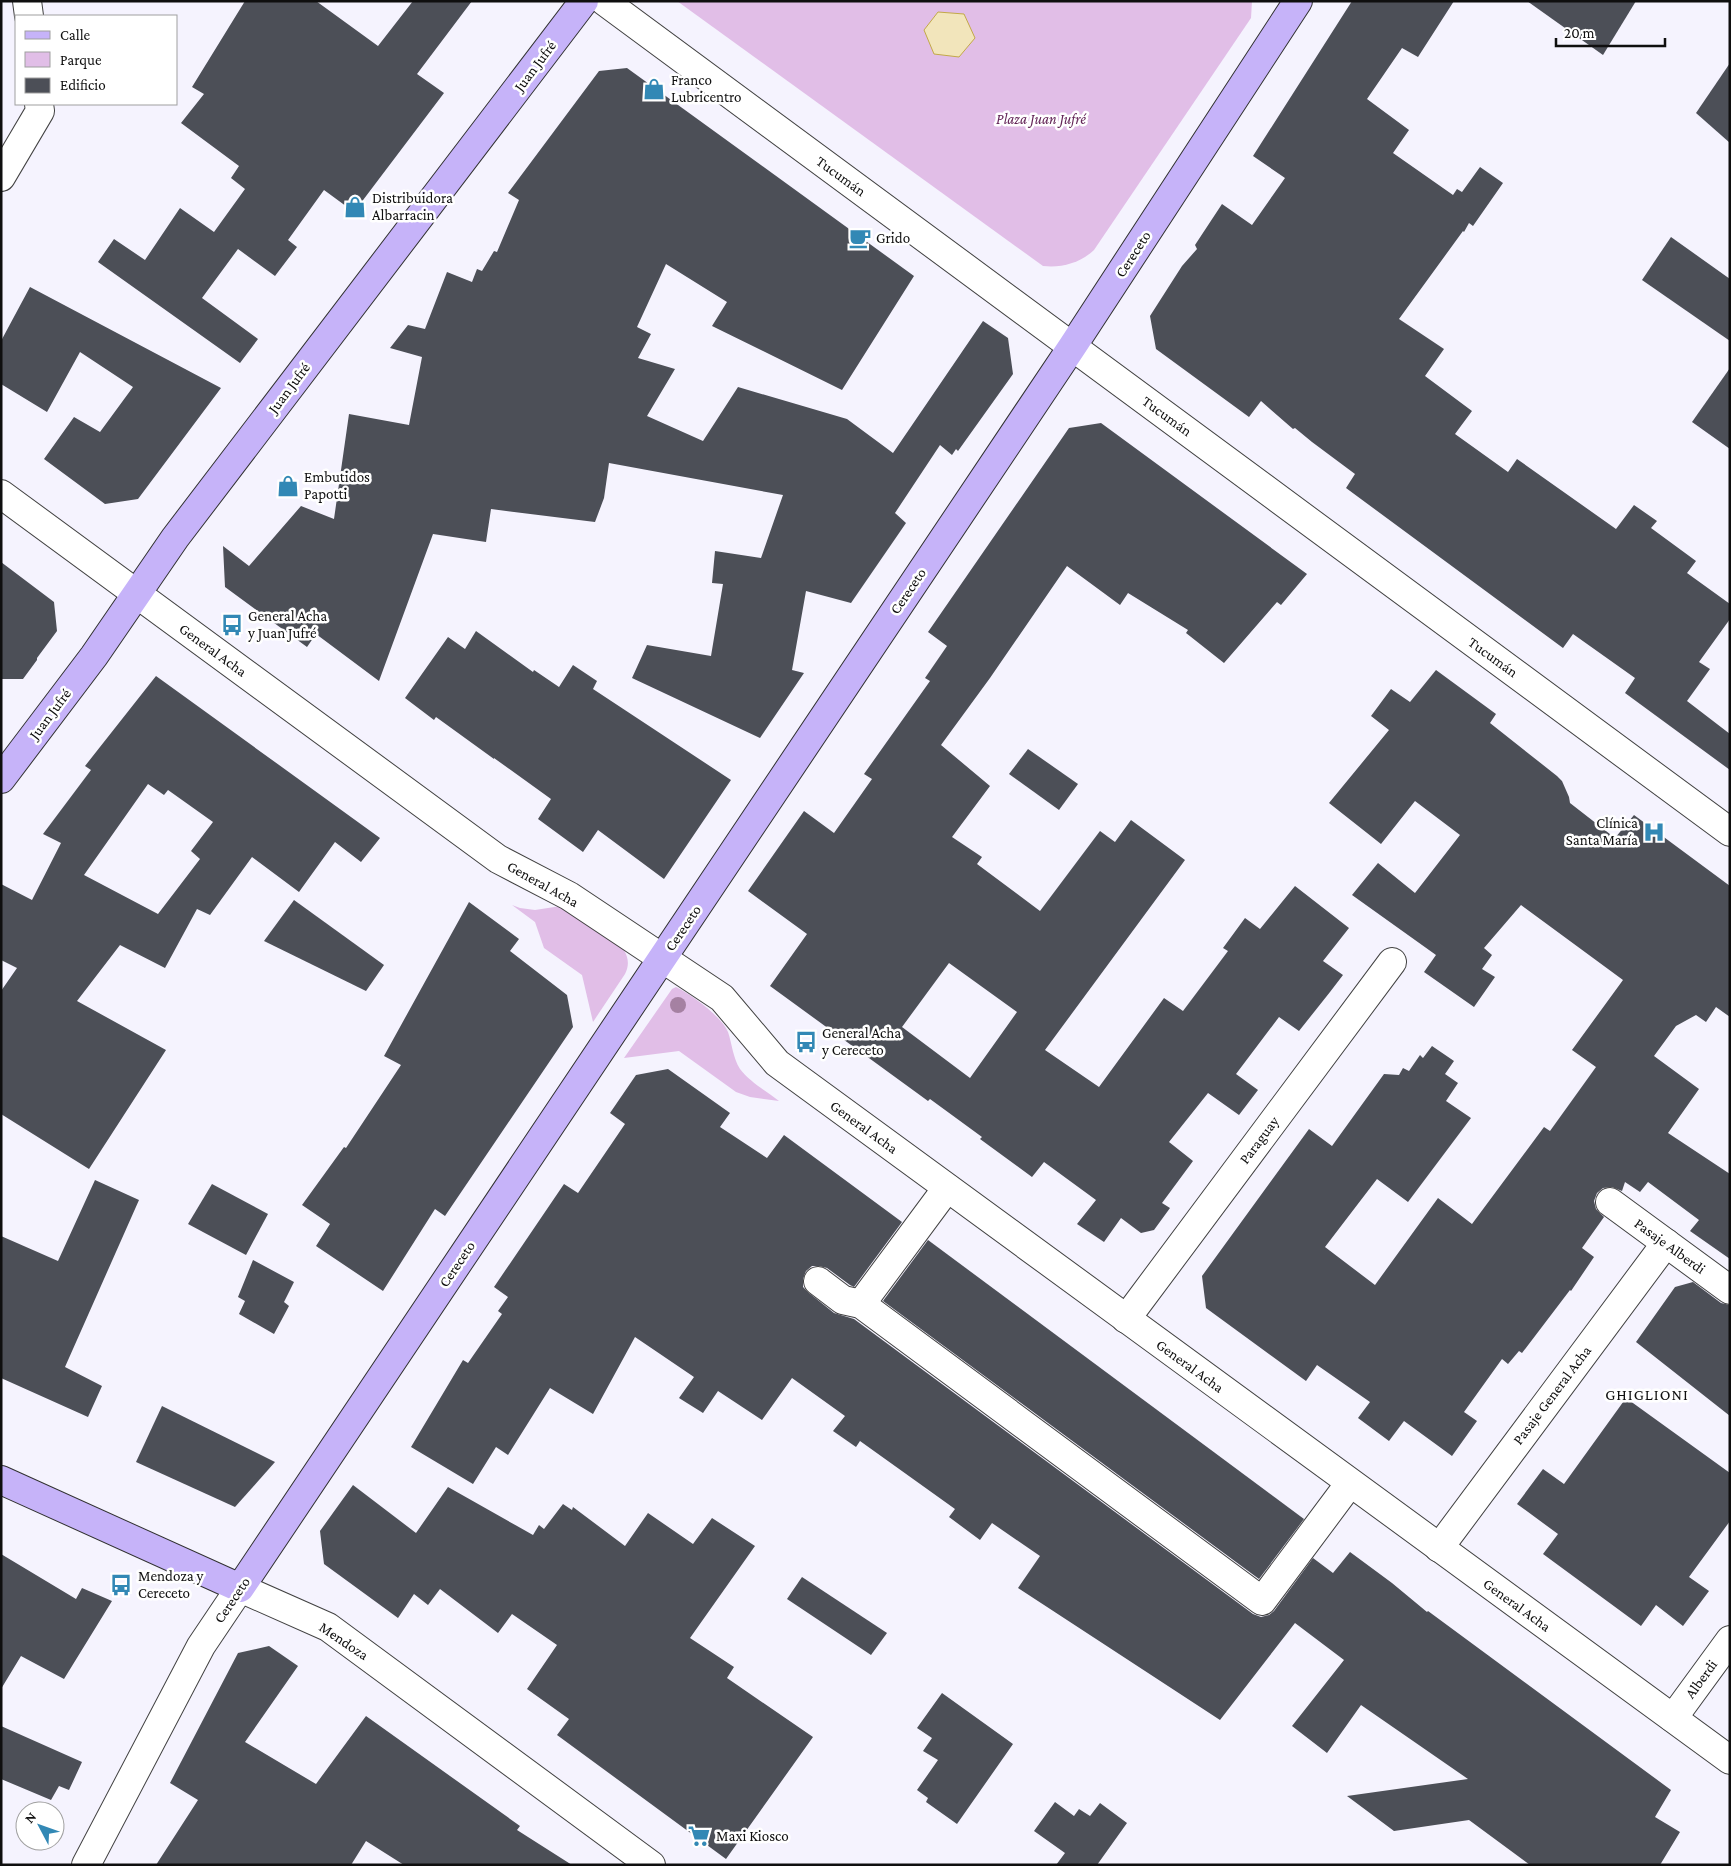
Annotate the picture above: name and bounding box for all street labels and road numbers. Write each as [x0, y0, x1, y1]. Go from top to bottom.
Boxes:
street label: Juan Jufré [510, 37, 560, 96]
street label: Tucumán [813, 153, 869, 199]
street label: Cereceto [1112, 228, 1154, 280]
street label: Juan Jufré [264, 359, 314, 418]
street label: Tucumán [1139, 393, 1195, 439]
street label: Cereceto [887, 565, 929, 617]
street label: General Acha [176, 620, 250, 680]
street label: Tucumán [1465, 634, 1521, 680]
street label: Juan Jufré [25, 685, 75, 744]
street label: General Acha [505, 858, 582, 910]
street label: Cereceto [662, 902, 704, 954]
street label: General Acha [827, 1097, 901, 1157]
street label: Paraguay [1236, 1113, 1283, 1167]
street label: Pasaje Alberdi [1631, 1215, 1709, 1278]
street label: Cereceto [436, 1238, 478, 1290]
street label: General Acha [1153, 1336, 1227, 1396]
street label: Pasaje General Acha [1510, 1343, 1595, 1448]
street label: Cereceto [211, 1574, 253, 1626]
street label: General Acha [1480, 1575, 1554, 1635]
street label: Mendoza [316, 1619, 372, 1663]
street label: Alberdi [1682, 1657, 1720, 1701]

